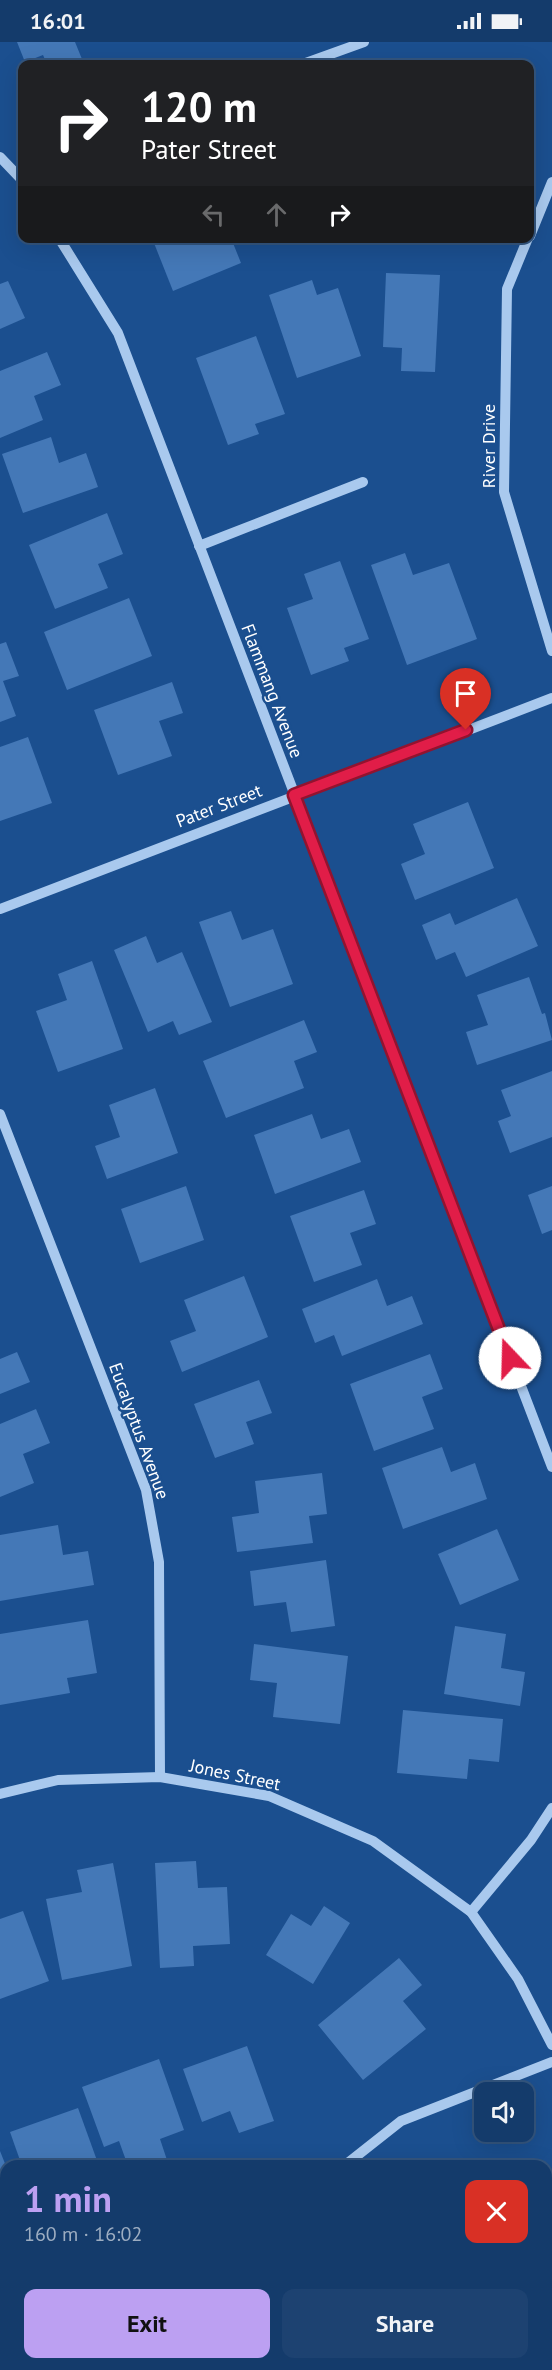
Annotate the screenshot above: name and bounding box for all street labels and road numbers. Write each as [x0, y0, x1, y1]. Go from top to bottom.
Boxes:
street label: River Drive [477, 404, 500, 488]
street label: Flammang Avenue [236, 621, 309, 761]
street label: Pater Street [173, 779, 265, 832]
street label: Eucalyptus Avenue [104, 1359, 175, 1502]
street label: Jones Street [187, 1753, 283, 1795]

